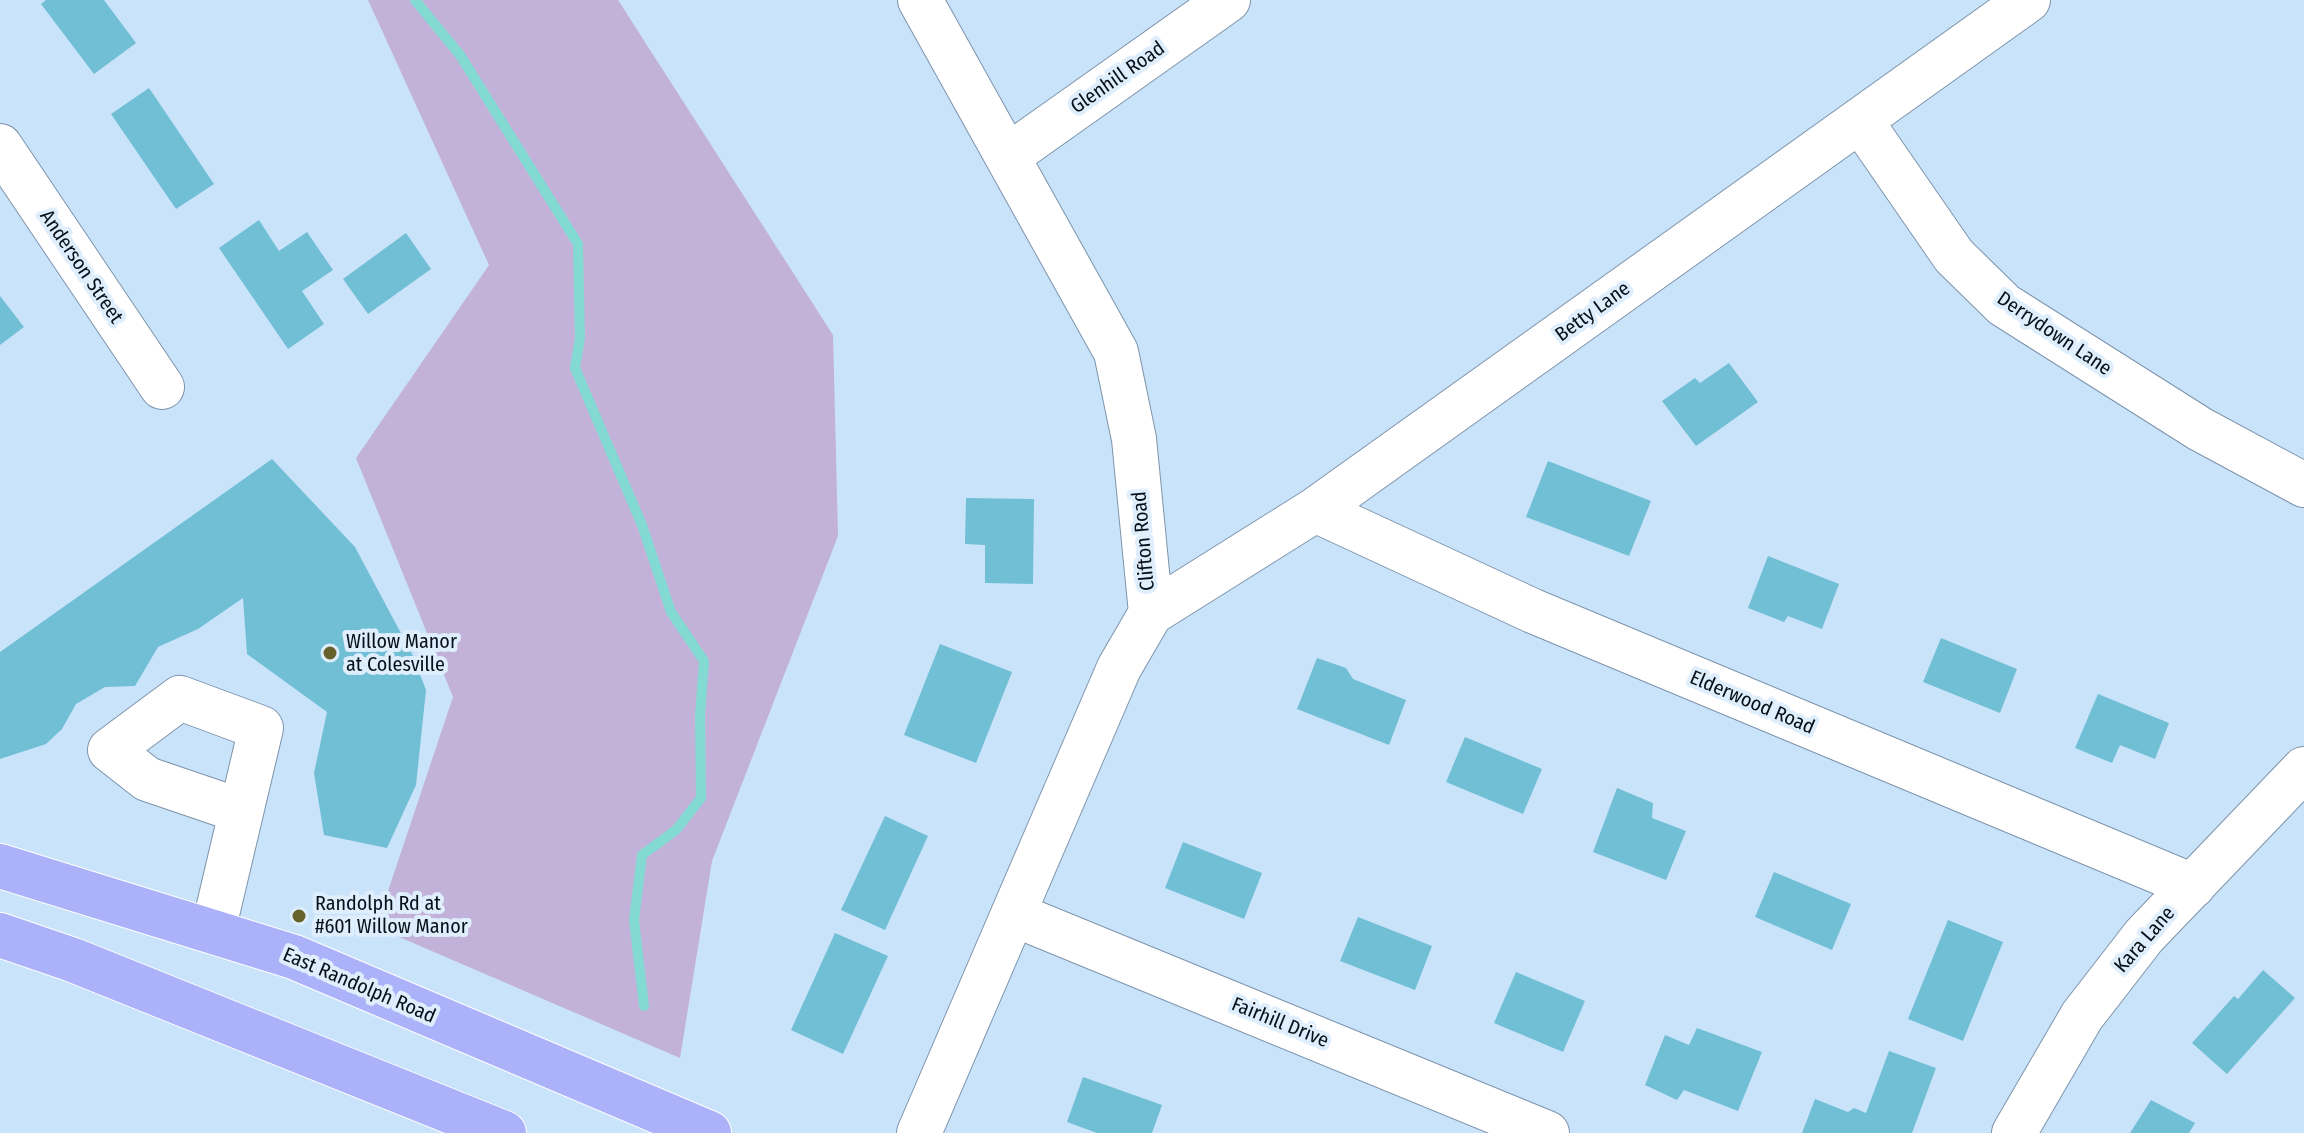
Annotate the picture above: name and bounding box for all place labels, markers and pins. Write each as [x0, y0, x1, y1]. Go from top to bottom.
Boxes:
place label: Willow Manor at Colesville [346, 630, 457, 677]
marker: Willow Manor at Colesville [321, 644, 339, 662]
place label: Randolph Rd at #601 Willow Manor [315, 892, 468, 939]
marker: Randolph Rd at #601 Willow Manor [290, 907, 308, 925]

